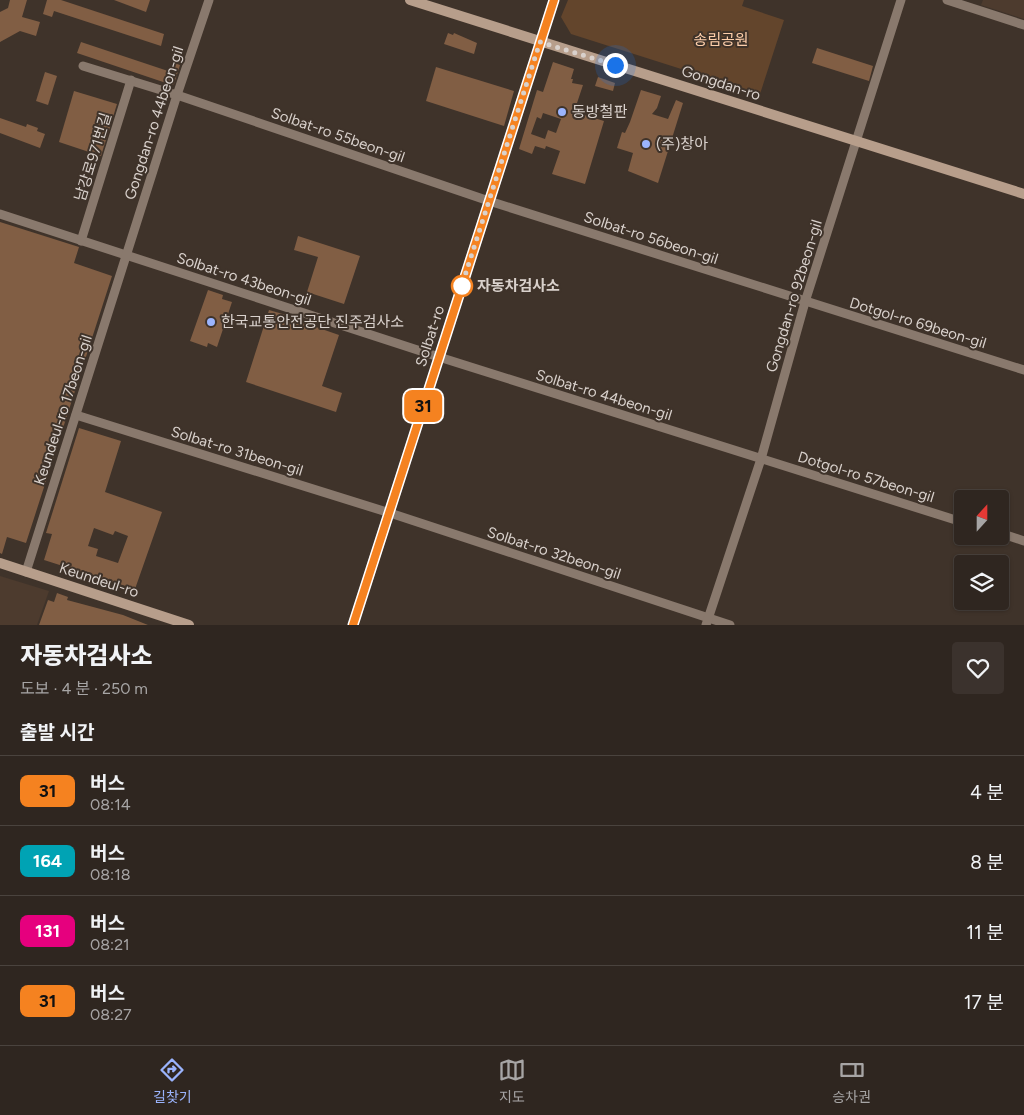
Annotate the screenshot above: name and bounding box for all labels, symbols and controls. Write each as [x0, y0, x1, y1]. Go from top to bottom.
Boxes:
park label: 송림공원 [693, 31, 749, 49]
street label: Gongdan-ro 44beon-gil [121, 44, 187, 202]
your location [603, 53, 628, 78]
street label: Gongdan-ro [679, 62, 763, 104]
place label: 동방철판 [572, 103, 627, 121]
street label: Solbat-ro 55beon-gil [269, 104, 407, 166]
marker: 동방철판 [556, 106, 568, 118]
street label: 남강로971번길 [71, 110, 115, 204]
place label: (주)창아 [656, 135, 708, 153]
marker: (주)창아 [640, 138, 652, 150]
street label: Solbat-ro 56beon-gil [582, 208, 720, 268]
street label: Gongdan-ro 92beon-gil [762, 218, 826, 374]
street label: Solbat-ro 43beon-gil [174, 249, 314, 309]
marker: 자동차검사소 [451, 275, 473, 297]
place label: 자동차검사소 [477, 277, 560, 295]
street label: Dotgol-ro 69beon-gil [847, 294, 989, 352]
street label: Solbat-ro [412, 303, 448, 369]
place label: 한국교통안전공단 진주검사소 [221, 313, 404, 331]
marker: 한국교통안전공단 진주검사소 [205, 316, 217, 328]
street label: Keundeul-ro 17beon-gil [30, 333, 96, 487]
street label: Solbat-ro 44beon-gil [534, 366, 674, 424]
line badge: 31 [400, 390, 446, 422]
text: 31 [414, 395, 432, 417]
street label: Solbat-ro 31beon-gil [169, 422, 305, 480]
street label: Dotgol-ro 57beon-gil [796, 448, 936, 506]
north arrow [954, 490, 1009, 545]
map controls [954, 490, 1009, 610]
street label: Solbat-ro 32beon-gil [485, 523, 623, 583]
button: layers [954, 555, 1009, 610]
street label: Keundeul-ro [57, 559, 141, 601]
text: 자동차검사소 [20, 641, 152, 670]
button: heart [952, 642, 1004, 694]
text: 도보 · 4 분 · 250 m [20, 679, 148, 698]
text: 출발 시간 [20, 721, 94, 744]
text: 버스 [90, 772, 125, 795]
text: 31 [39, 780, 56, 802]
text: 4 분 [970, 781, 1004, 804]
text: 08:14 [90, 795, 131, 814]
text: 버스 [90, 842, 125, 865]
text: 164 [33, 850, 62, 872]
text: 8 분 [970, 851, 1004, 874]
text: 08:18 [90, 865, 131, 884]
text: 버스 [90, 912, 125, 935]
text: 131 [35, 920, 60, 942]
text: 11 분 [966, 921, 1004, 944]
text: 08:21 [90, 935, 130, 954]
text: 버스 [90, 982, 125, 1005]
text: 31 [39, 990, 56, 1012]
text: 17 분 [964, 991, 1004, 1014]
text: 08:27 [90, 1005, 132, 1024]
tab: 길찾기 [153, 1056, 192, 1106]
tab: 지도 [498, 1056, 526, 1106]
tab: 승차권 [832, 1056, 871, 1106]

